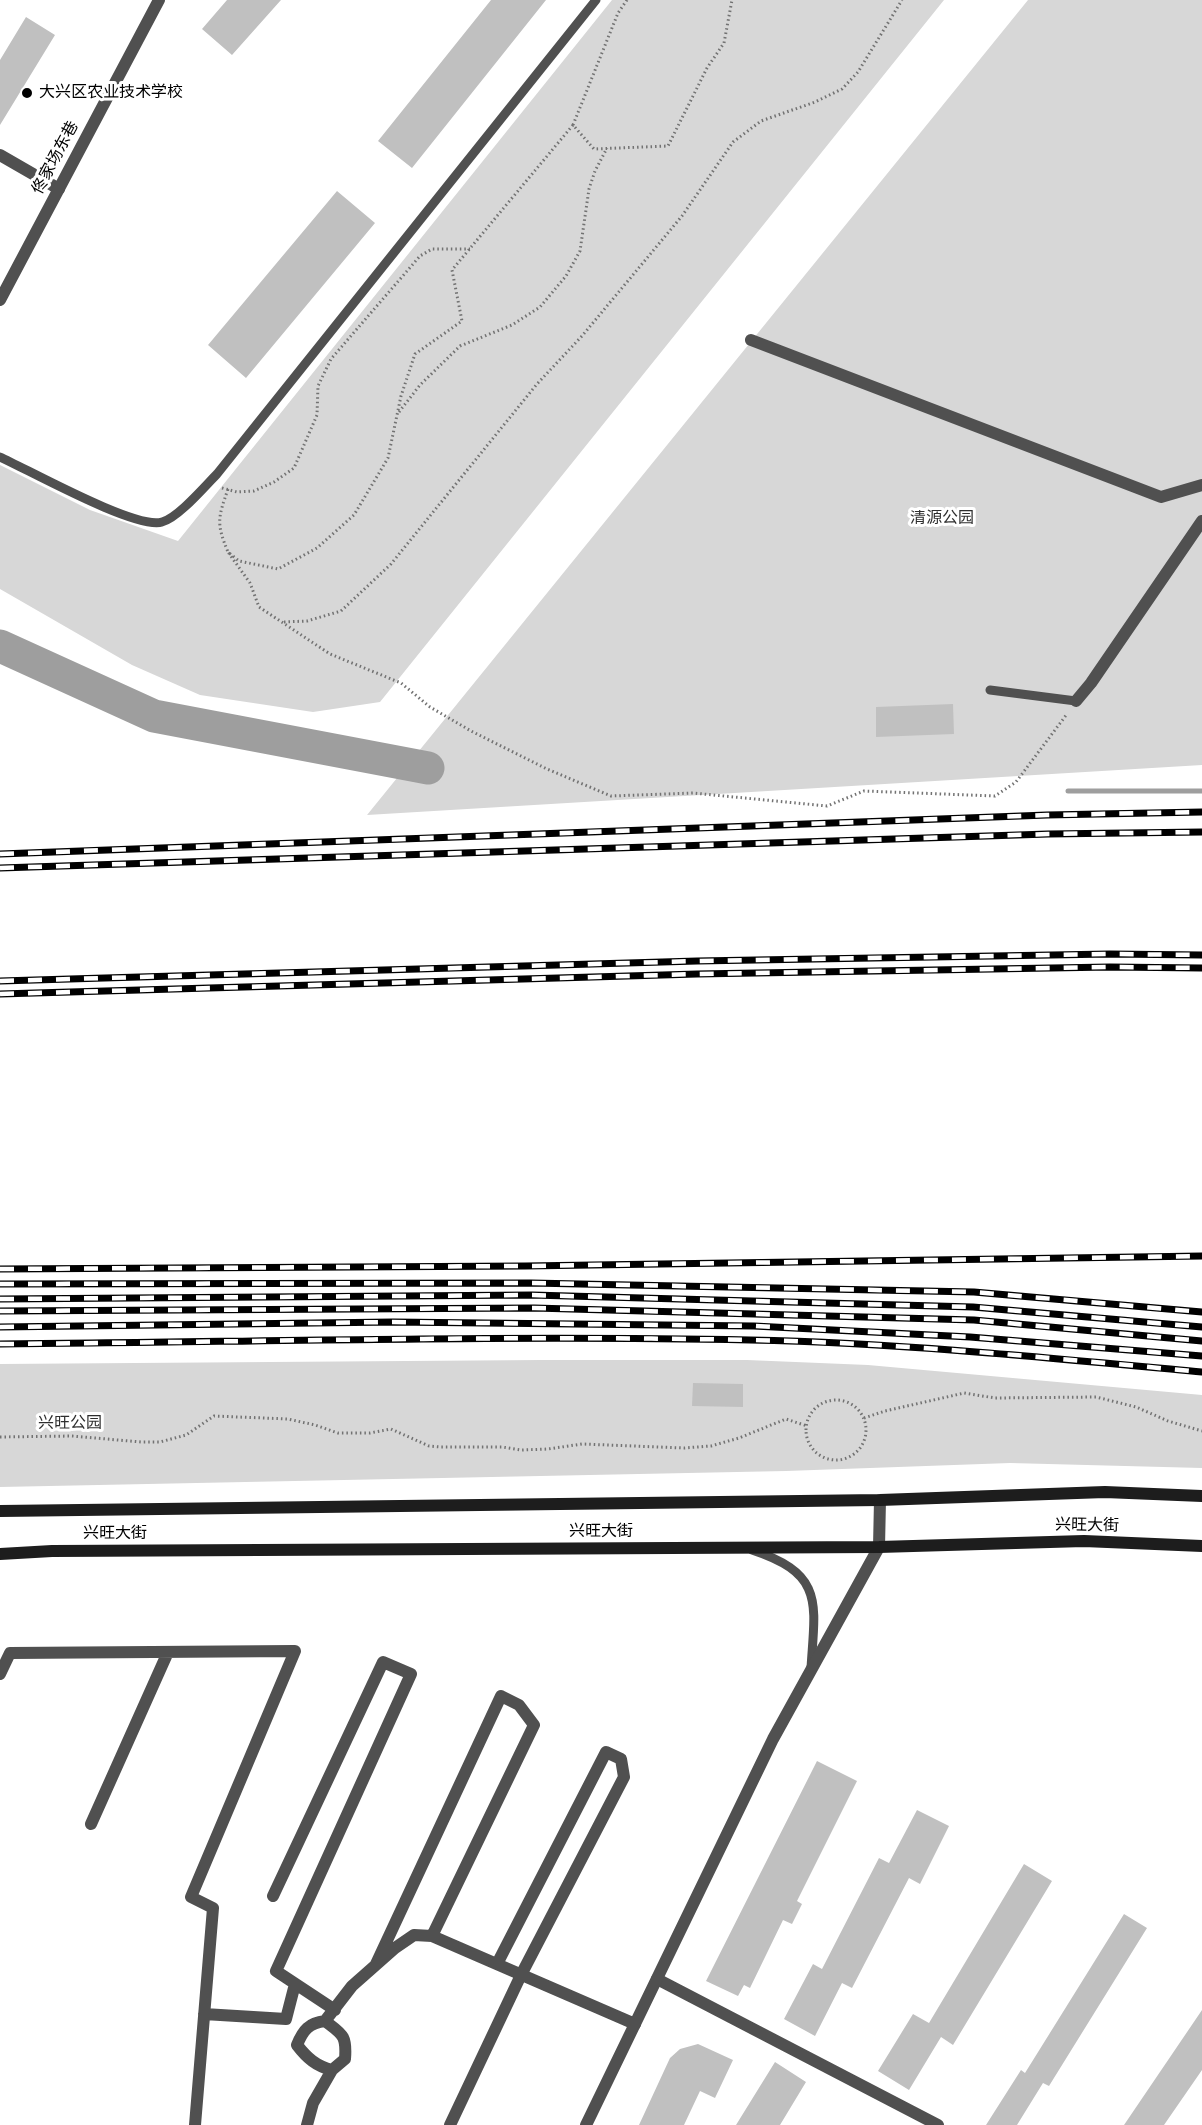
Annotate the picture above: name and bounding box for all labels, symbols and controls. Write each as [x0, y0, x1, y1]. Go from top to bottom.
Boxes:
place label: 大兴区农业技术学校 [39, 83, 183, 103]
marker: 大兴区农业技术学校 [20, 86, 34, 100]
street label: 佟家场东巷 [29, 118, 83, 198]
park label: 清源公园 [910, 509, 974, 529]
park label: 兴旺公园 [38, 1414, 102, 1434]
street label: 兴旺大街 [1055, 1516, 1119, 1536]
street label: 兴旺大街 [569, 1522, 633, 1542]
street label: 兴旺大街 [83, 1524, 147, 1544]

